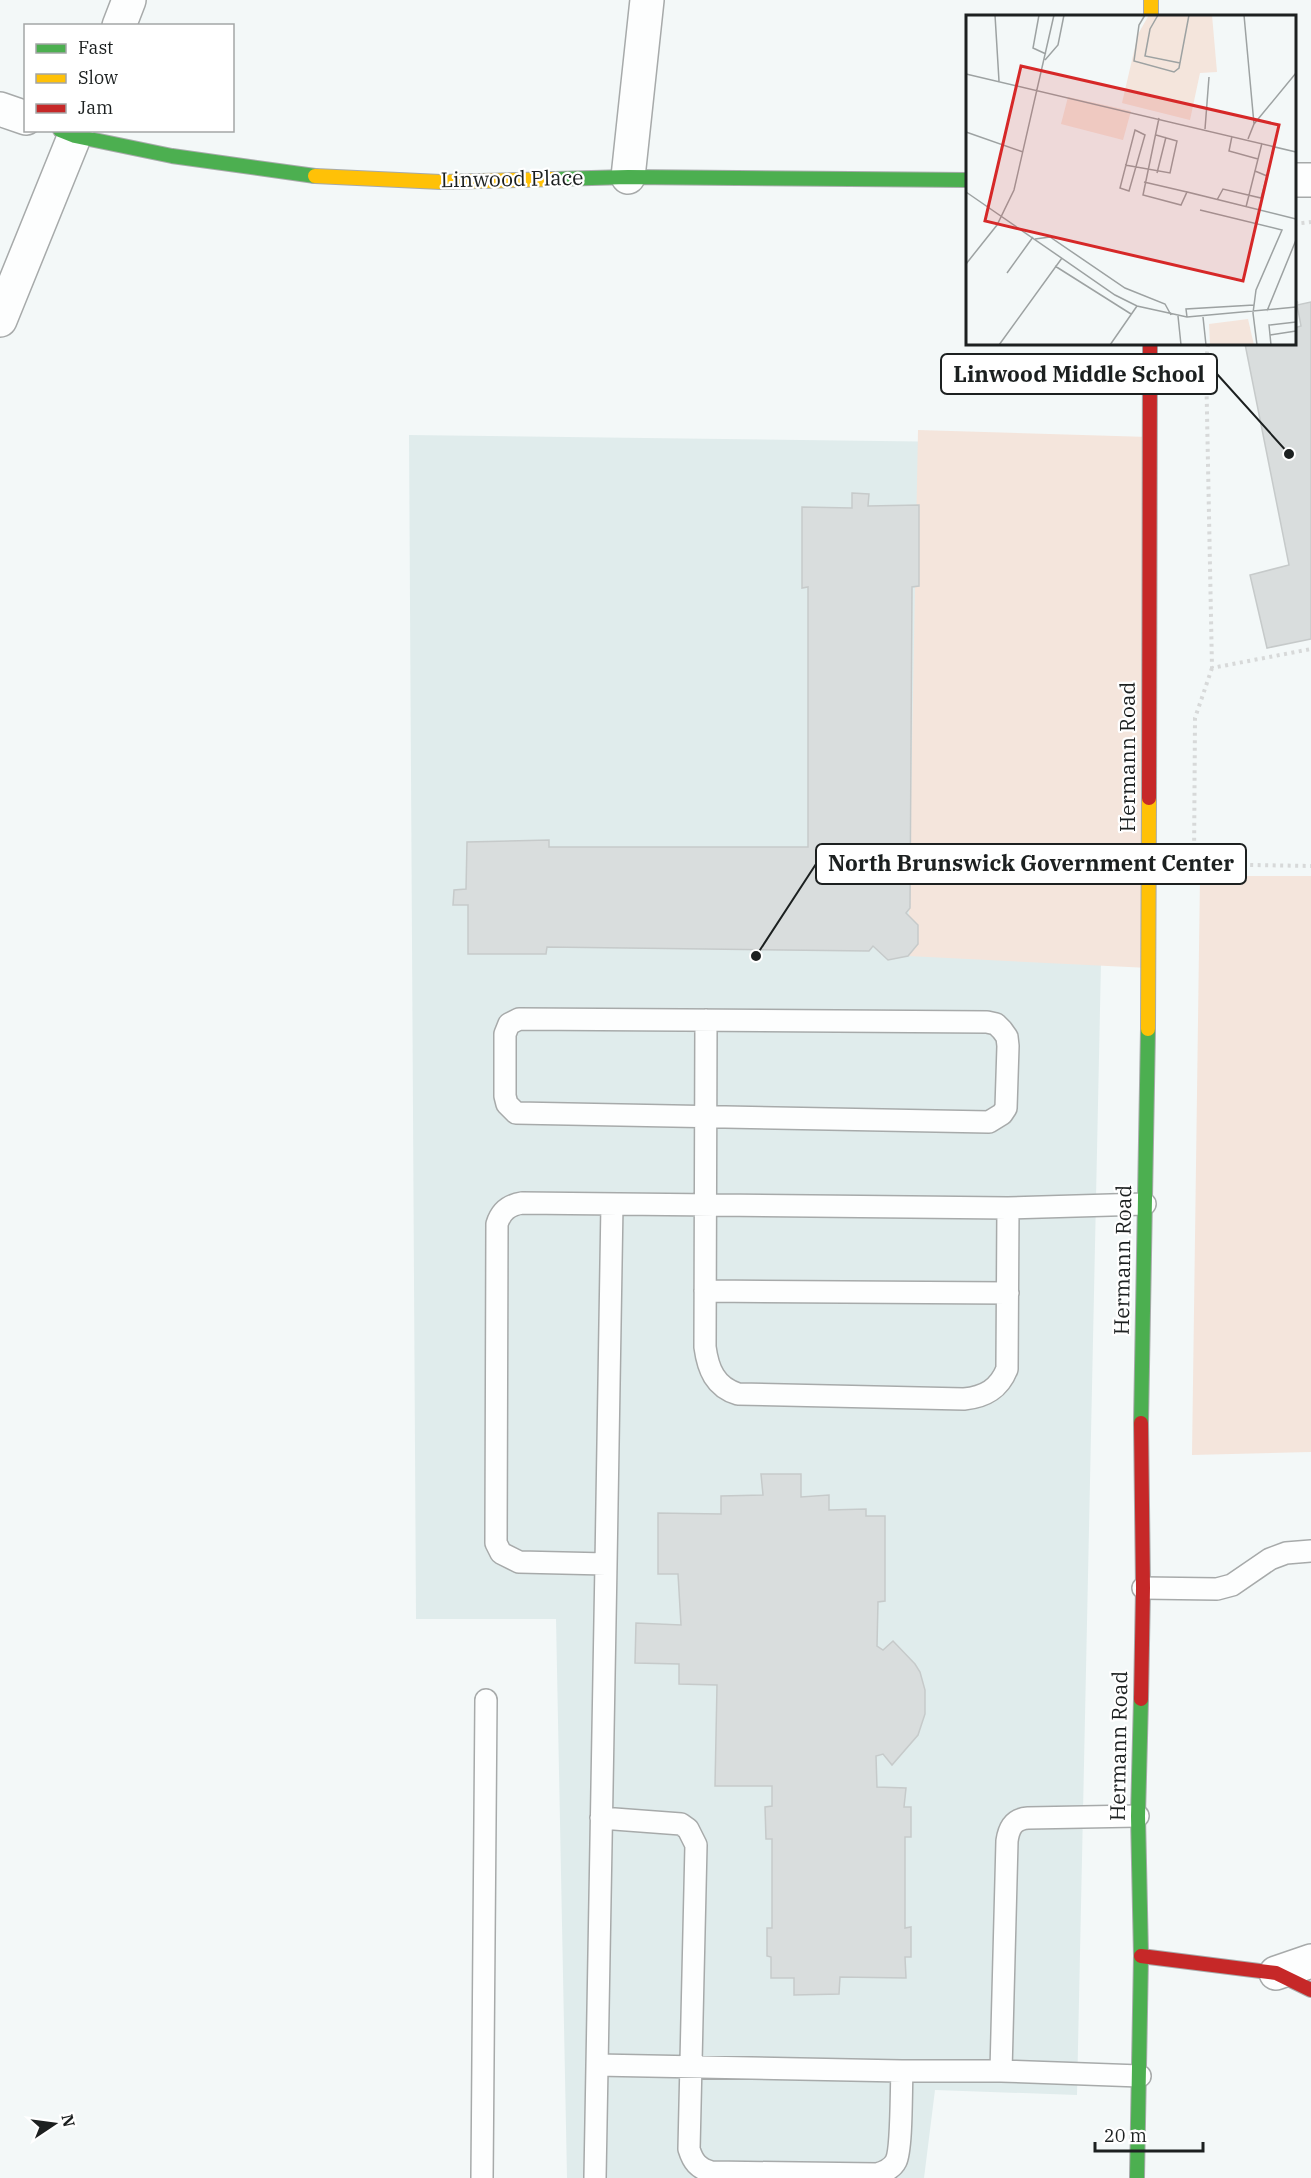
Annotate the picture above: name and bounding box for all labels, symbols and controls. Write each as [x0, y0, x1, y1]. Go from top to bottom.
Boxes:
inset map [966, 15, 1296, 345]
legend [24, 24, 234, 132]
text: Fast [78, 36, 113, 59]
text: Slow [78, 66, 118, 89]
text: Jam [78, 96, 113, 119]
street label: Linwood Place [440, 163, 584, 193]
callout: Linwood Middle School [941, 354, 1217, 394]
text: Linwood Middle School [953, 359, 1205, 388]
street label: Hermann Road [1113, 682, 1141, 832]
callout: North Brunswick Government Center [816, 844, 1246, 884]
text: North Brunswick Government Center [828, 848, 1234, 877]
street label: Hermann Road [1107, 1184, 1137, 1335]
street label: Hermann Road [1103, 1670, 1133, 1821]
north arrow [24, 2094, 84, 2154]
text: N [57, 2112, 80, 2129]
scale bar [1095, 2115, 1203, 2153]
text: 20 m [1104, 2124, 1147, 2147]

